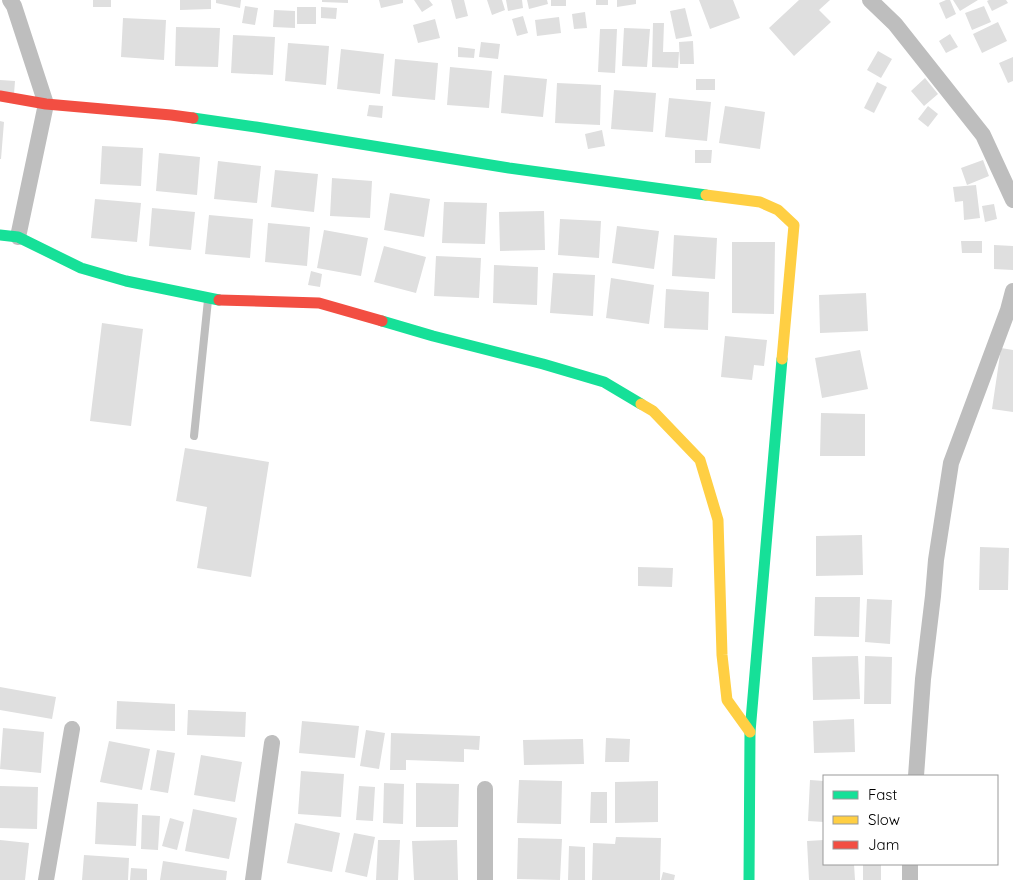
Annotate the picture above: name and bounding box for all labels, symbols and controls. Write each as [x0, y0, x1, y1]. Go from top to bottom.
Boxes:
legend [823, 775, 998, 865]
text: Fast [868, 785, 897, 804]
text: Slow [868, 810, 900, 829]
text: Jam [868, 835, 899, 854]

